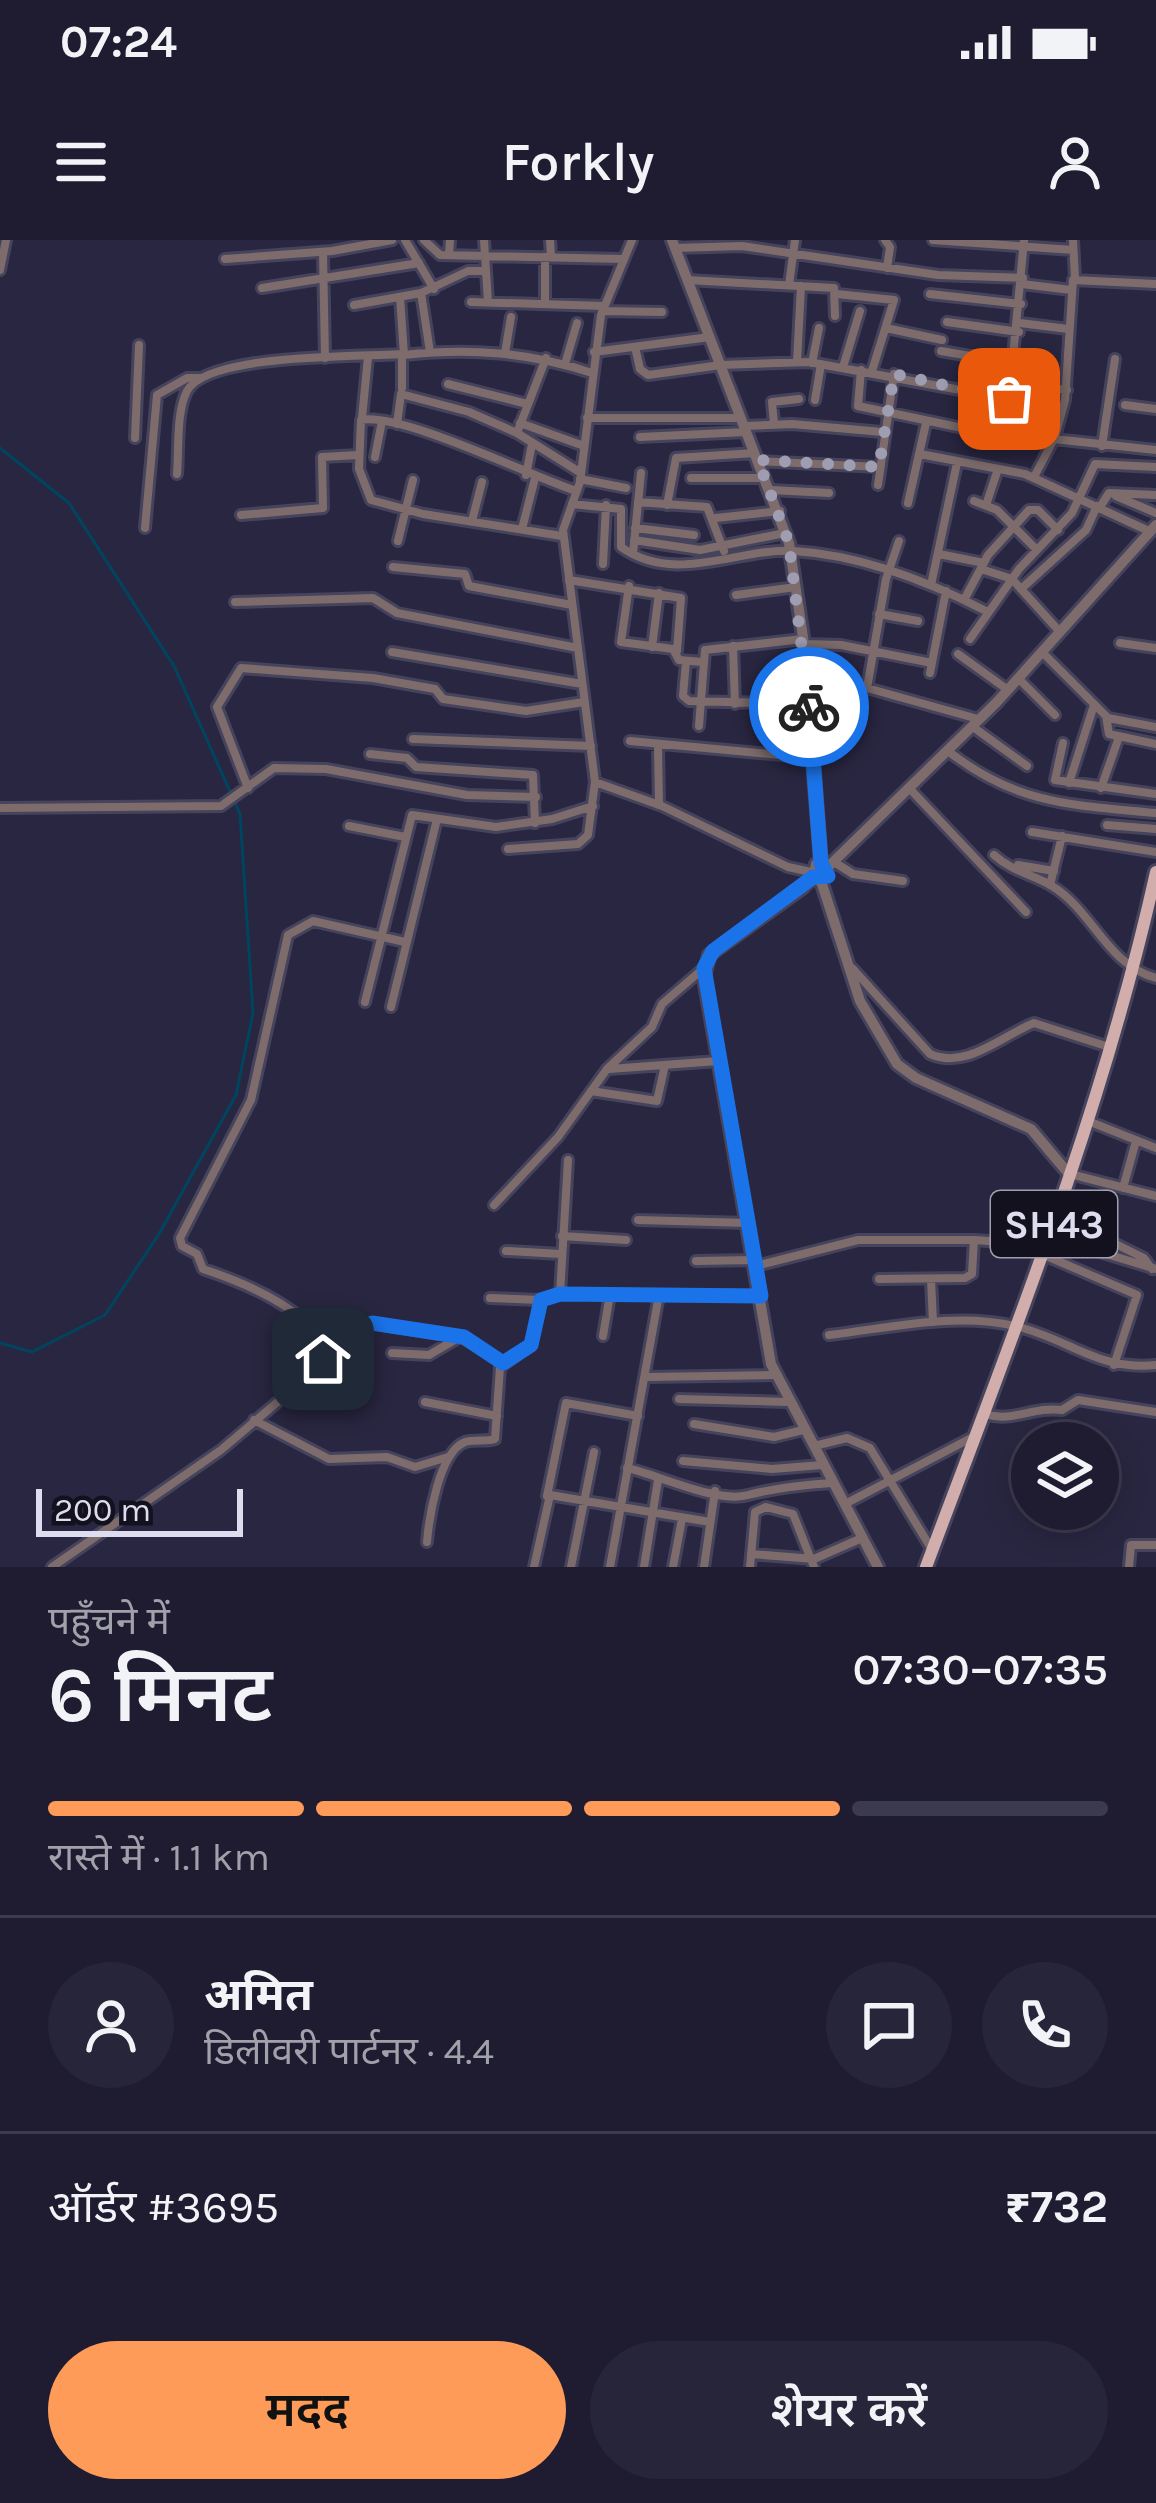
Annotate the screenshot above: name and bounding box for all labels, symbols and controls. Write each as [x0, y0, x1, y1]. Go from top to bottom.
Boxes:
text: 07:24 [60, 16, 177, 68]
icon: menu [48, 129, 114, 195]
icon: person [1042, 129, 1108, 195]
text: Forkly [502, 130, 654, 194]
pin [958, 348, 1060, 450]
icon: bag [976, 366, 1042, 432]
courier [749, 647, 869, 767]
icon: bike [776, 674, 842, 740]
road number: SH43 [991, 1191, 1117, 1257]
pin [272, 1308, 374, 1410]
icon: home [290, 1326, 356, 1392]
map controls [1011, 1422, 1119, 1530]
button: layers [1011, 1422, 1119, 1530]
scale bar [36, 1483, 243, 1536]
text: 200 m [54, 1491, 151, 1529]
text: पहुँचने में [48, 1598, 170, 1644]
text: 07:30–07:35 [852, 1643, 1108, 1695]
text: 6 मिनट [48, 1649, 272, 1741]
text: रास्ते में · 1.1 km [48, 1834, 270, 1880]
button: person [48, 1962, 174, 2088]
button: chat [826, 1962, 952, 2088]
button: phone [982, 1962, 1108, 2088]
text: अमित [204, 1969, 313, 2021]
text: डिलीवरी पार्टनर · 4.4 [204, 2028, 494, 2074]
text: ऑर्डर #3695 [48, 2181, 279, 2233]
text: ₹732 [1005, 2181, 1108, 2233]
button: मदद [48, 2341, 566, 2479]
button: शेयर करें [590, 2341, 1108, 2479]

